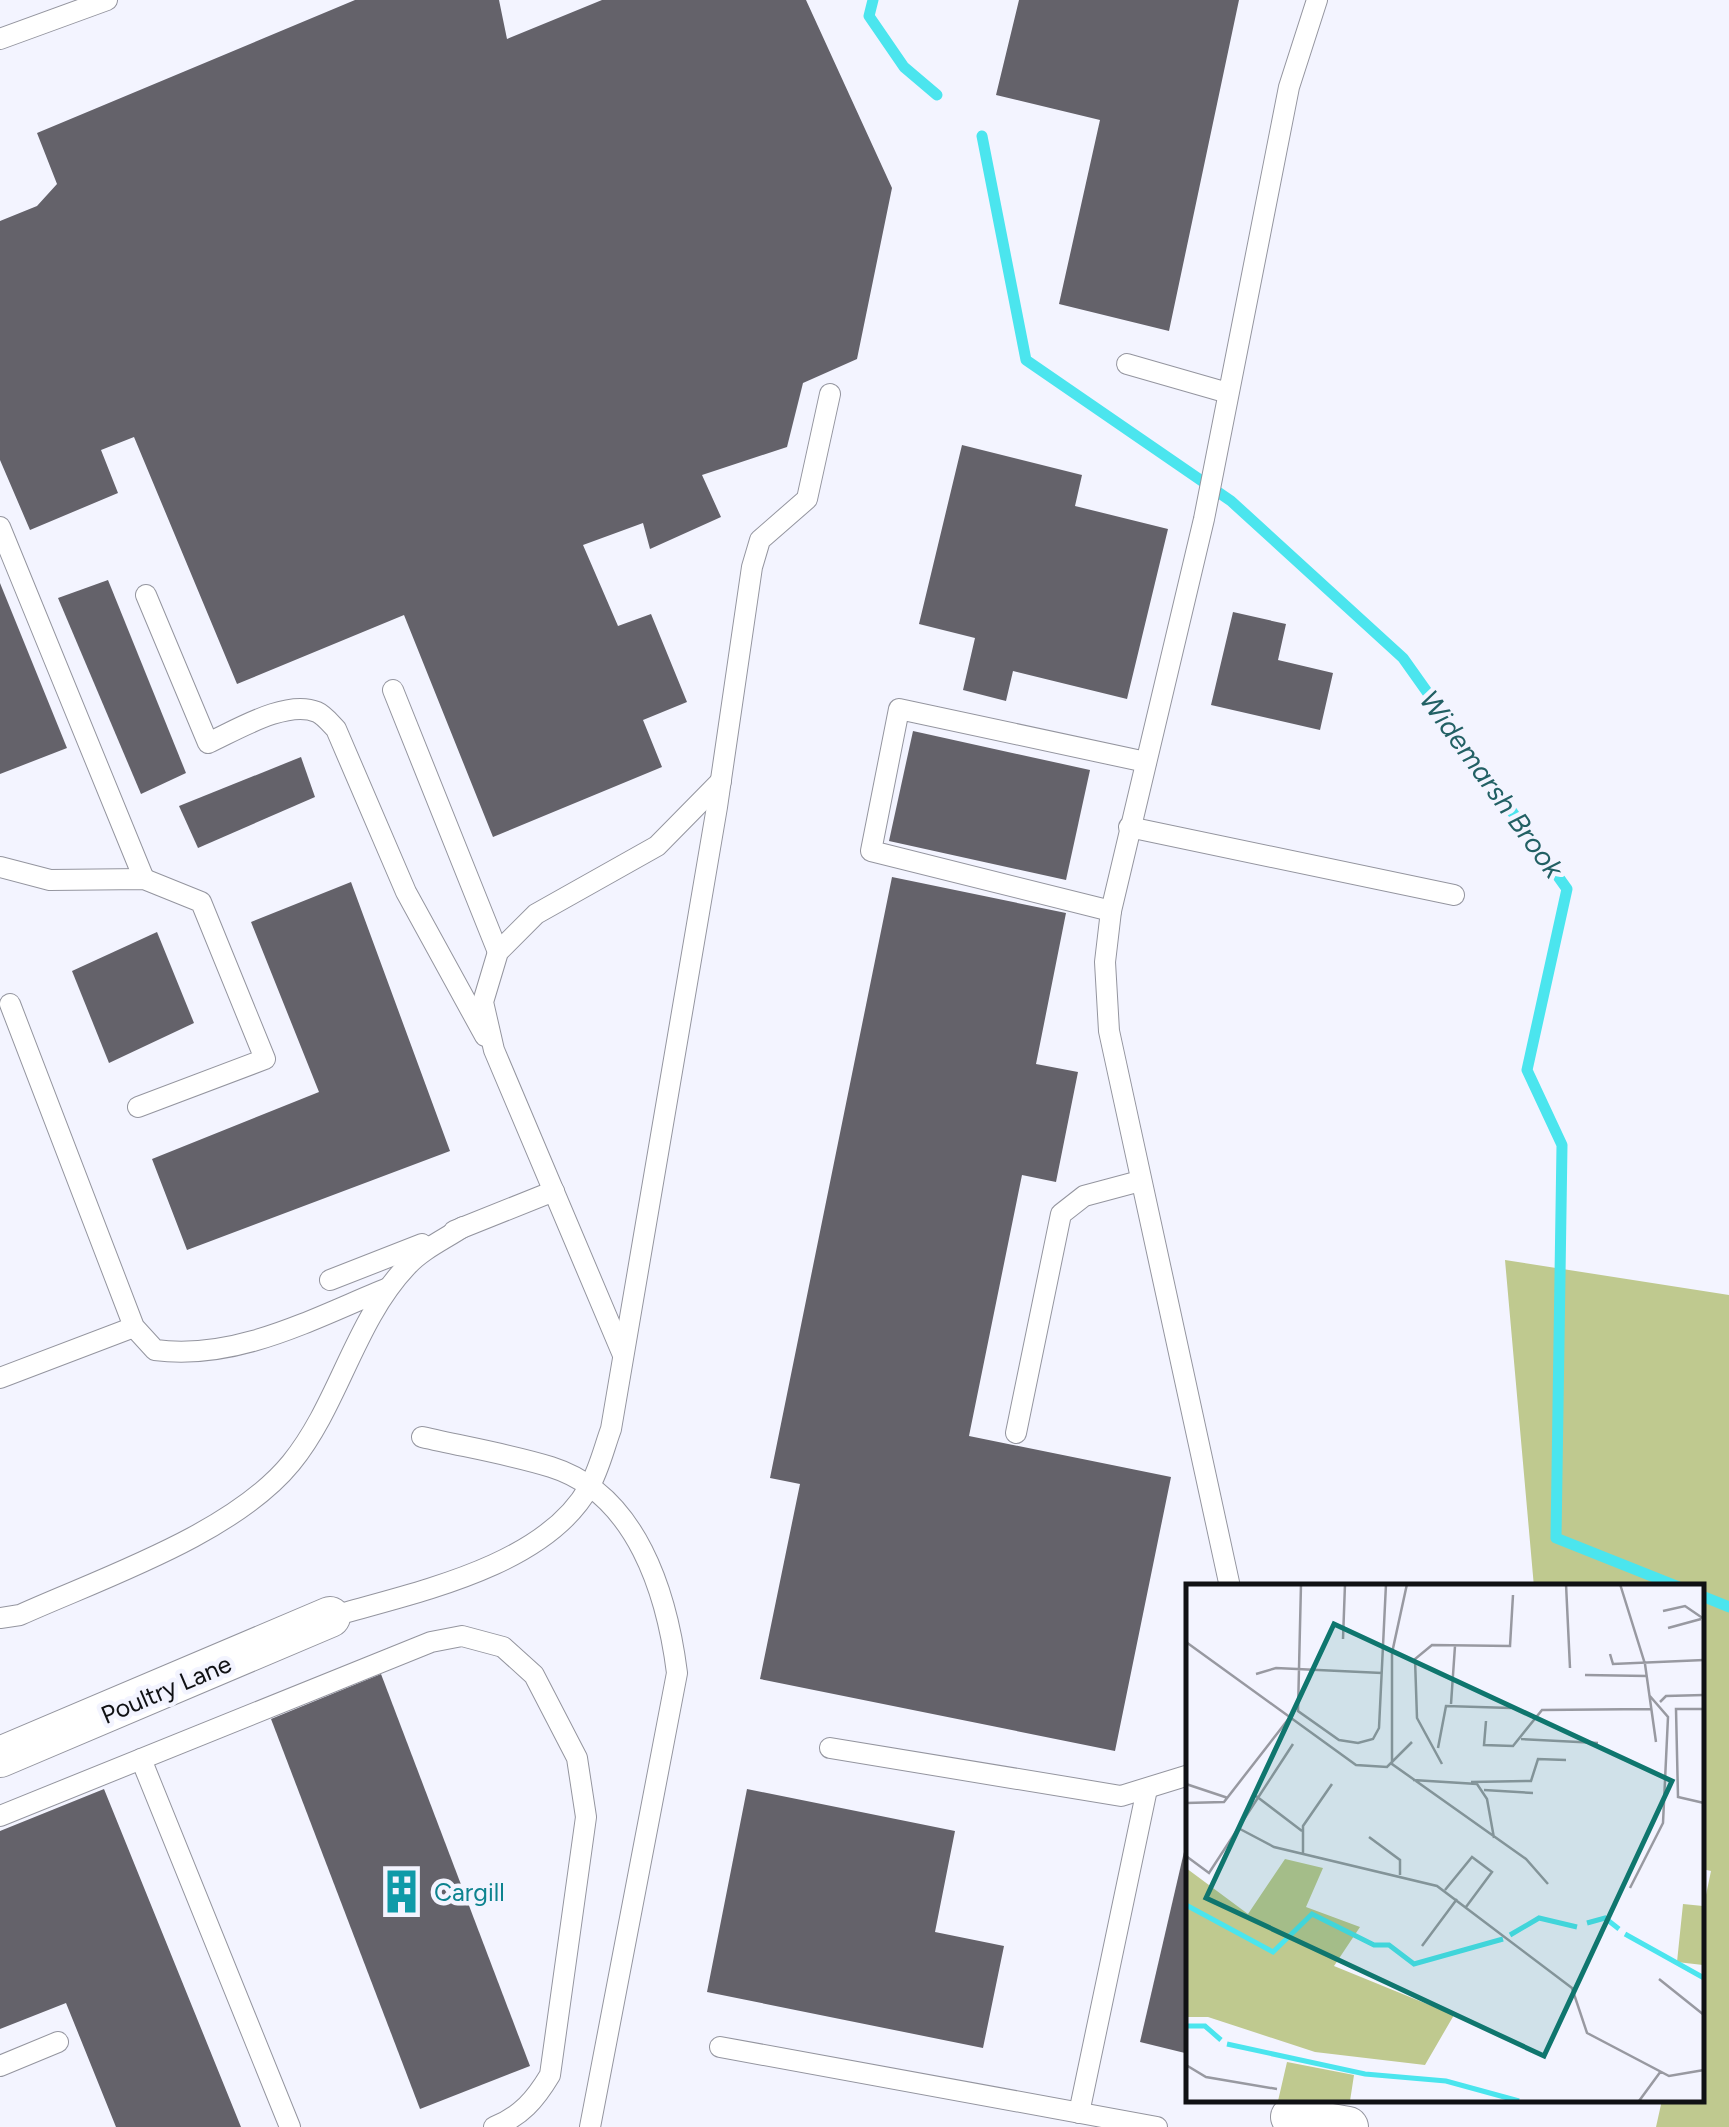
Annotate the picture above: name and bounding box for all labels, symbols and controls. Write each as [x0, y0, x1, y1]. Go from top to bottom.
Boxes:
water label: Widemarsh Brook [1413, 684, 1572, 885]
inset map [1186, 1584, 1704, 2102]
street label: Poultry Lane [96, 1648, 236, 1730]
building icon: Cargill [377, 1868, 425, 1916]
place label: Cargill [434, 1877, 505, 1907]

